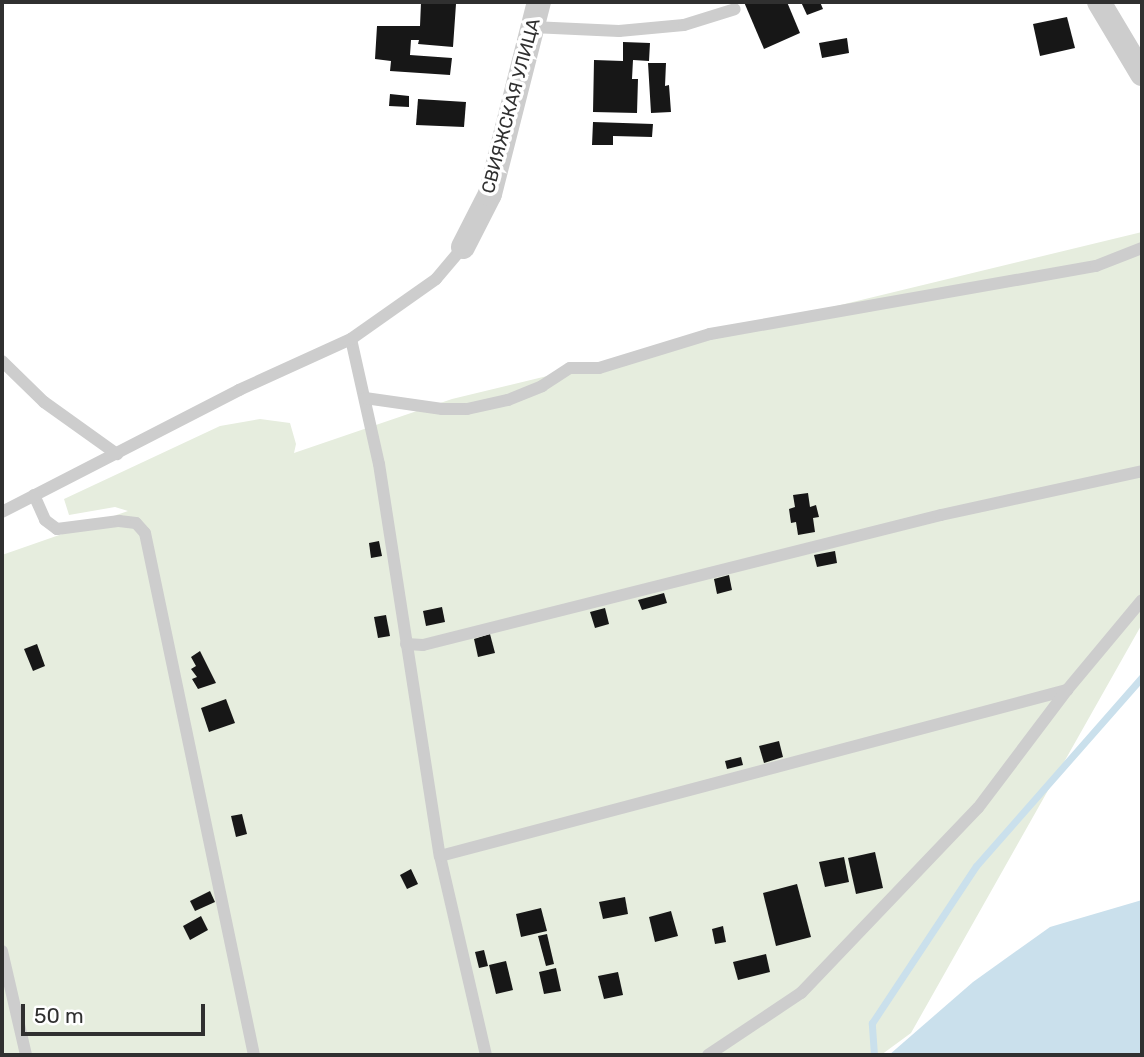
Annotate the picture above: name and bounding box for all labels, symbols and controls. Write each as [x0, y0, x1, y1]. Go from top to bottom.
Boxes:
street label: СВИЯЖСКАЯ УЛИЦА [477, 16, 545, 196]
scale bar [24, 990, 208, 1034]
text: 50 m [34, 1003, 84, 1028]

